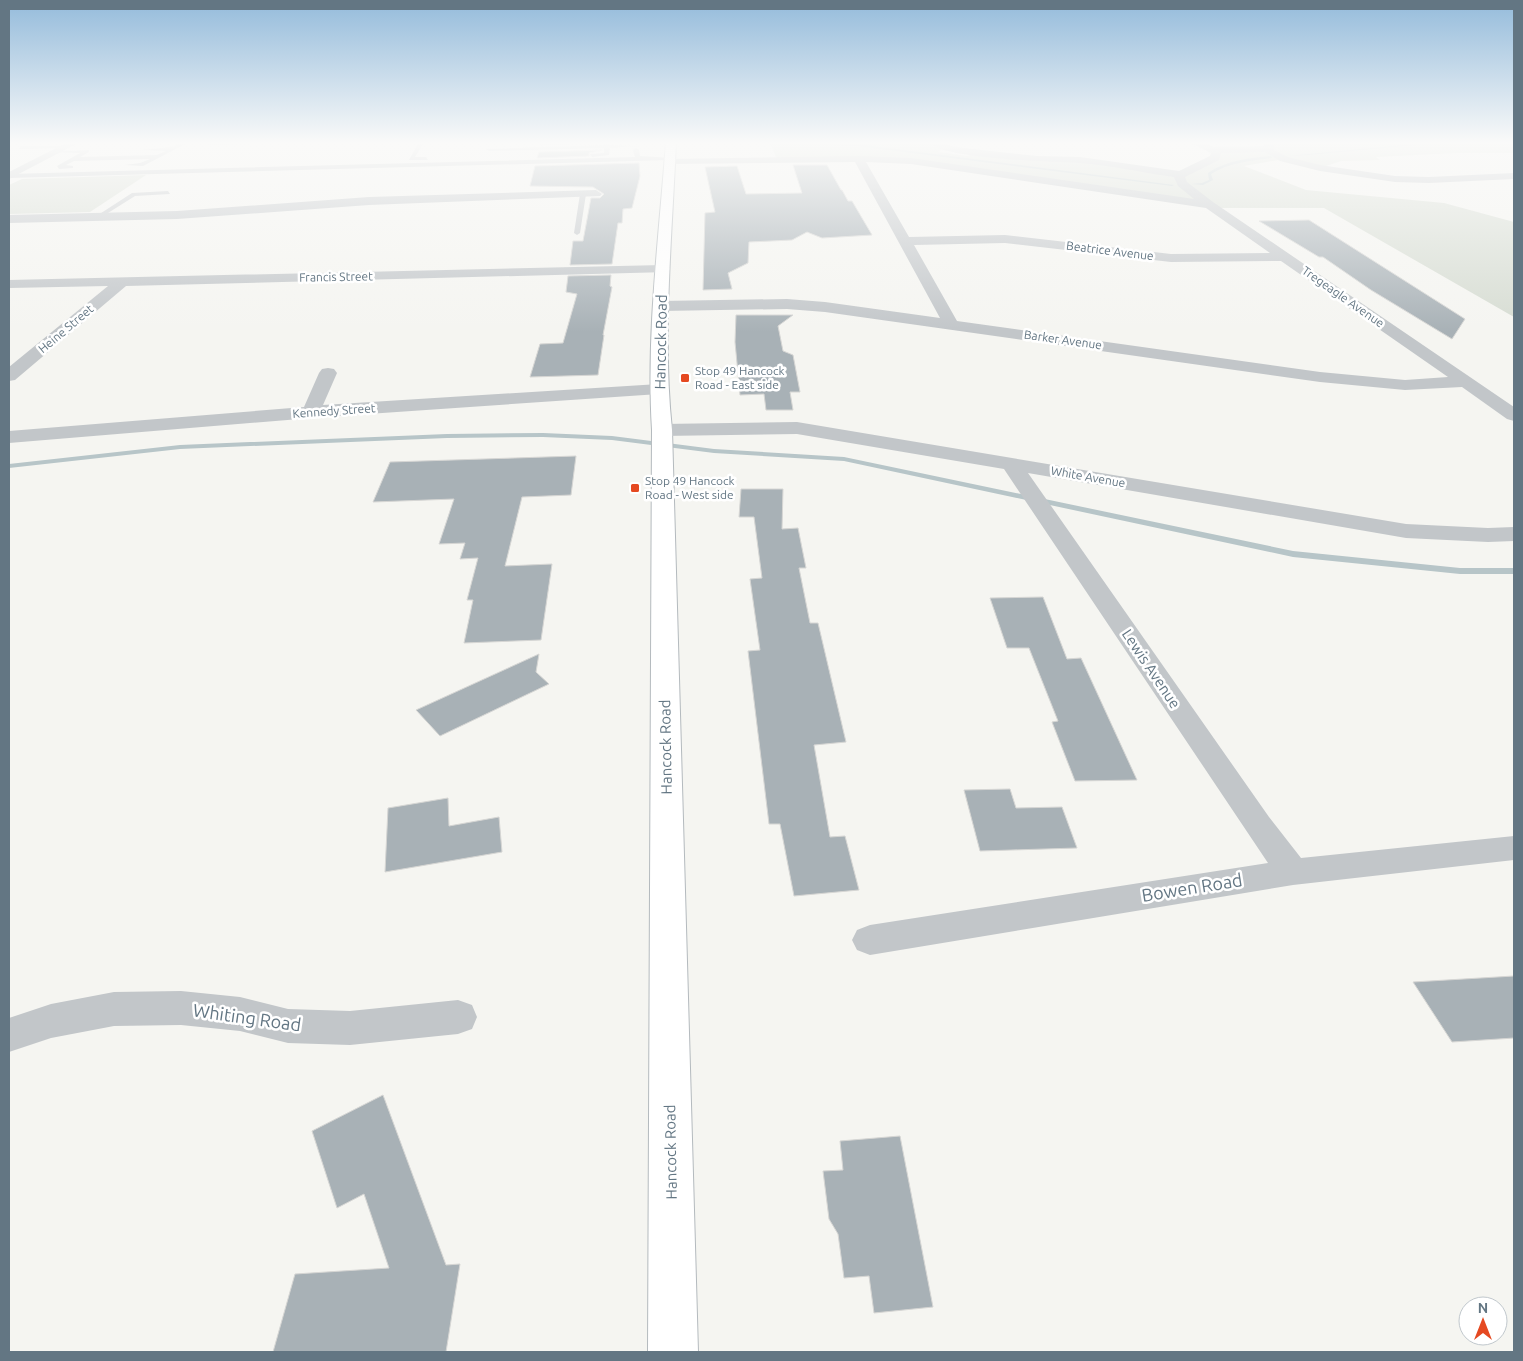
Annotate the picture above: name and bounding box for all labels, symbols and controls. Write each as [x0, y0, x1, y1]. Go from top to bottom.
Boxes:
street label: Beatrice Avenue [1066, 239, 1154, 262]
street label: Tregeagle Avenue [1300, 263, 1387, 330]
street label: Francis Street [299, 269, 373, 284]
street label: Hancock Road [651, 294, 670, 390]
street label: Heine Street [36, 302, 96, 355]
street label: Barker Avenue [1023, 328, 1103, 351]
place label: Stop 49 Hancock Road - East side [695, 364, 785, 391]
marker: Stop 49 Hancock Road - East side [679, 372, 691, 384]
street label: Kennedy Street [292, 401, 376, 420]
street label: White Avenue [1050, 464, 1126, 489]
place label: Stop 49 Hancock Road - West side [645, 474, 735, 501]
marker: Stop 49 Hancock Road - West side [629, 482, 641, 494]
street label: Lewis Avenue [1119, 626, 1184, 711]
street label: Hancock Road [656, 699, 675, 795]
street label: Bowen Road [1140, 869, 1244, 905]
street label: Whiting Road [192, 1000, 302, 1034]
street label: Hancock Road [661, 1104, 680, 1200]
north arrow [1458, 1296, 1508, 1346]
text: N [1478, 1300, 1488, 1316]

